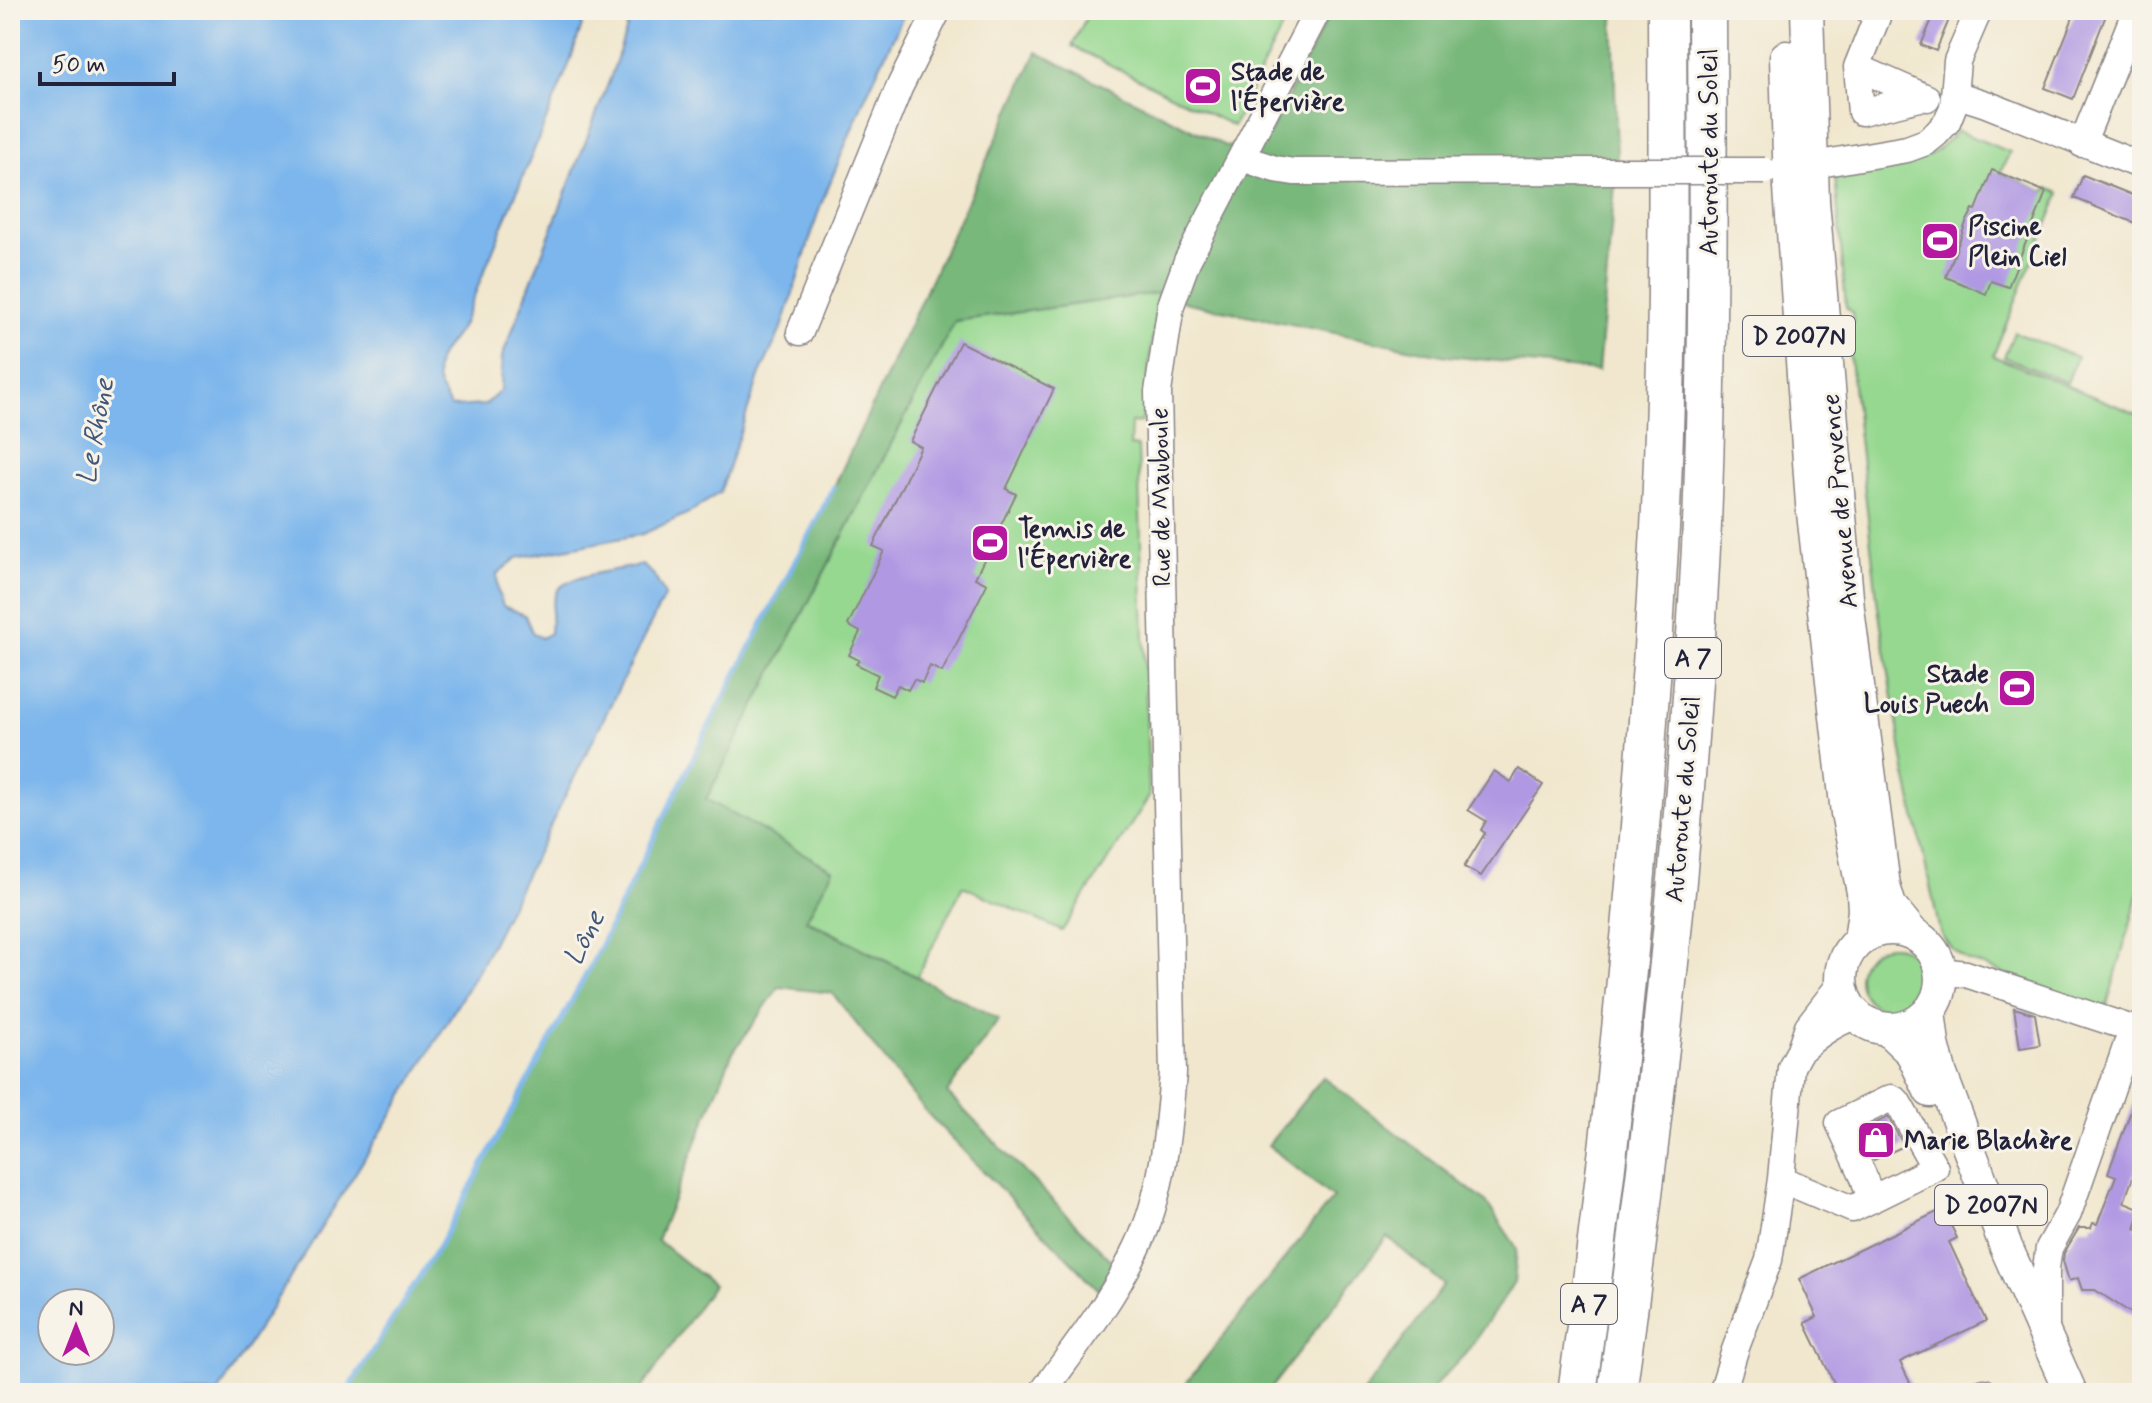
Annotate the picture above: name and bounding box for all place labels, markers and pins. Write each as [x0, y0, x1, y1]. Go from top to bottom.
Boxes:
place label: Stade de l'Épervière [1231, 56, 1345, 120]
sports icon: Stade de l'Épervière [1182, 65, 1224, 107]
place label: Piscine Plein Ciel [1968, 211, 2067, 275]
sports icon: Piscine Plein Ciel [1919, 220, 1961, 262]
place label: Tennis de l'Épervière [1018, 513, 1132, 577]
sports icon: Tennis de l'Épervière [969, 522, 1011, 564]
place label: Stade Louis Puech [1864, 658, 1989, 722]
sports icon: Stade Louis Puech [1996, 667, 2038, 709]
shop icon: Marie Blachère [1855, 1119, 1897, 1161]
place label: Marie Blachère [1904, 1125, 2073, 1159]

